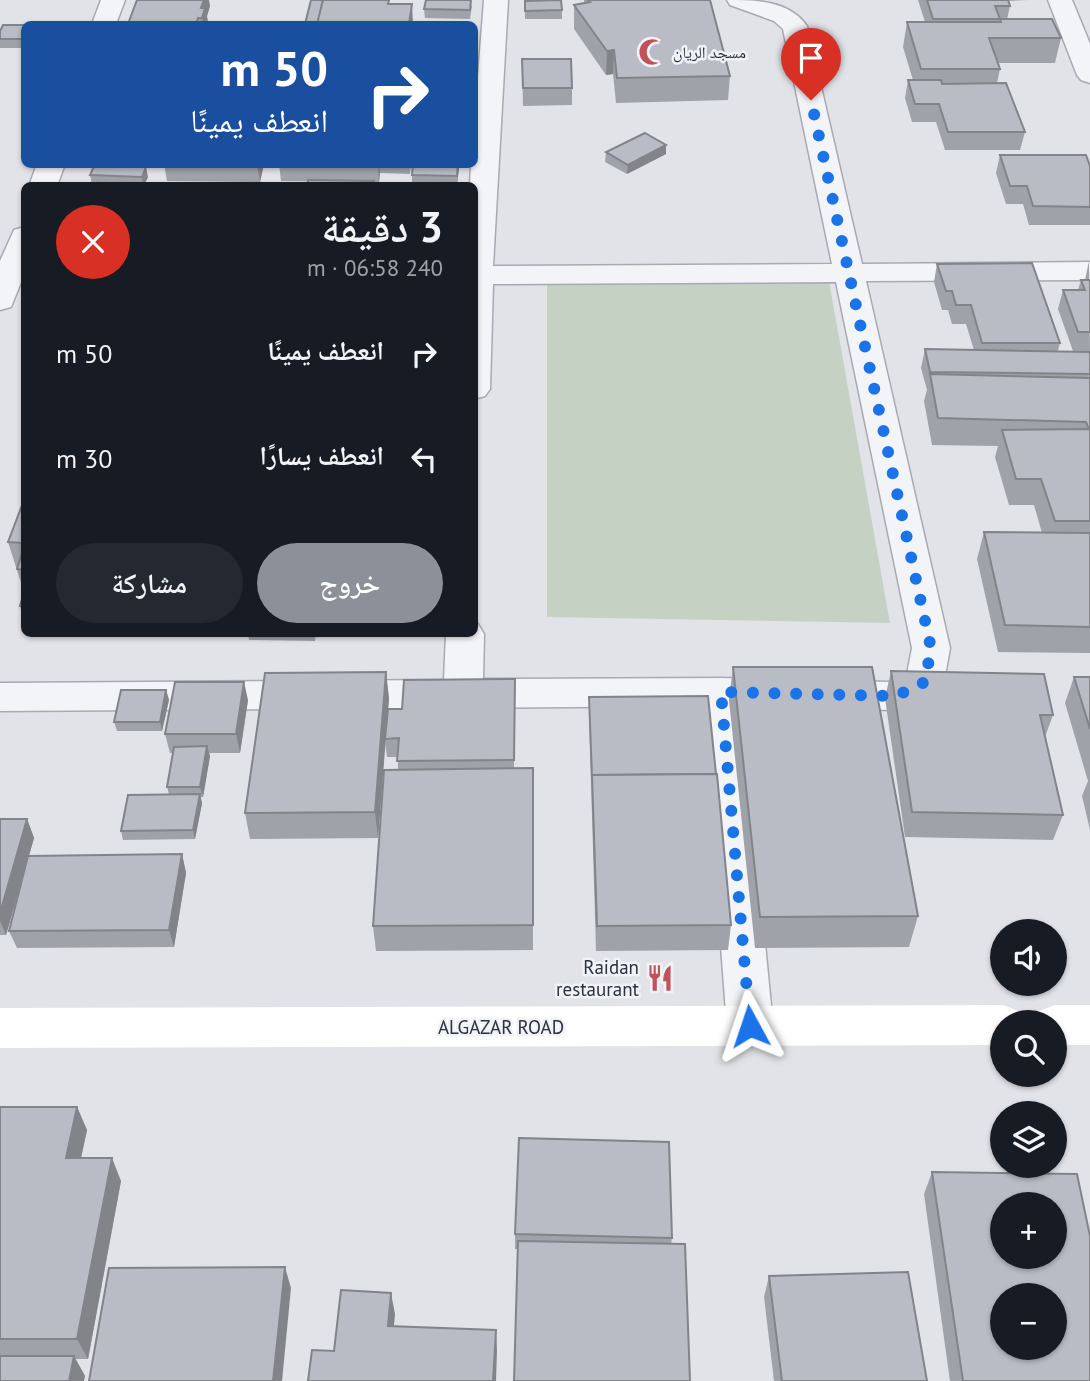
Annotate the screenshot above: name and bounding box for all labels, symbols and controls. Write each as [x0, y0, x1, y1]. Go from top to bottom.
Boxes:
pin [781, 28, 841, 100]
text: 50 m [221, 36, 328, 100]
mosque icon: مسجد الريان [637, 37, 667, 67]
icon: arrive [792, 39, 830, 77]
place label: مسجد الريان [673, 42, 746, 63]
icon: right [352, 49, 443, 140]
text: انعطف يمينًا [190, 99, 328, 141]
text: 3 دقيقة [321, 199, 443, 254]
button: close [56, 205, 130, 279]
text: 240 m · 06:58 [307, 253, 443, 282]
text: انعطف يمينًا [267, 334, 384, 367]
icon: right [405, 335, 443, 373]
text: 50 m [56, 337, 112, 370]
text: انعطف يسارًا [260, 439, 384, 472]
icon: left [405, 440, 443, 478]
text: 30 m [56, 442, 112, 475]
button: مشاركة [56, 543, 243, 623]
button: خروج [257, 543, 443, 623]
map controls [990, 919, 1067, 1360]
button: sound [990, 919, 1067, 996]
place label: Raidan restaurant [556, 955, 640, 1001]
restaurant icon: Raidan restaurant [645, 963, 675, 993]
position arrow [713, 989, 787, 1063]
button: search [990, 1010, 1067, 1087]
street label: ALGAZAR ROAD [438, 1015, 564, 1039]
button: layers [990, 1101, 1067, 1178]
button: + [990, 1192, 1067, 1269]
button: − [990, 1283, 1067, 1360]

